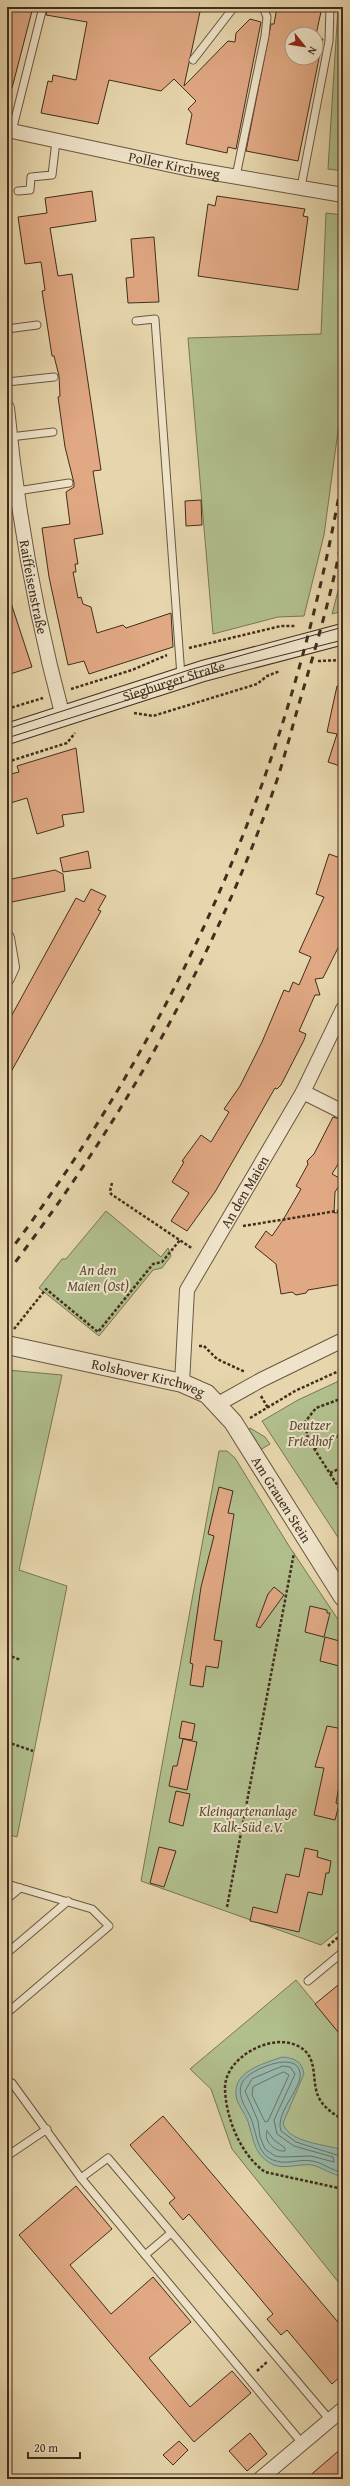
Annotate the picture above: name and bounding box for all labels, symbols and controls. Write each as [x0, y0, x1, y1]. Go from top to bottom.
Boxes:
north arrow [284, 26, 324, 66]
text: N [304, 44, 321, 59]
street label: Poller Kirchweg [127, 146, 222, 184]
street label: Raiffeisenstraße [15, 538, 53, 636]
street label: Siegburger Straße [120, 656, 227, 706]
street label: An den Maien [215, 1152, 274, 1232]
park label: An den Maien (Ost) [67, 1260, 129, 1296]
street label: Rolshover Kirchweg [90, 1354, 208, 1402]
park label: Deutzer Friedhof [287, 1415, 335, 1451]
street label: Am Grauen Stein [247, 1452, 316, 1547]
park label: Kleingartenanlage Kalk-Süd e.V. [198, 1801, 297, 1837]
scale bar [28, 2434, 80, 2460]
text: 20 m [34, 2439, 58, 2456]

